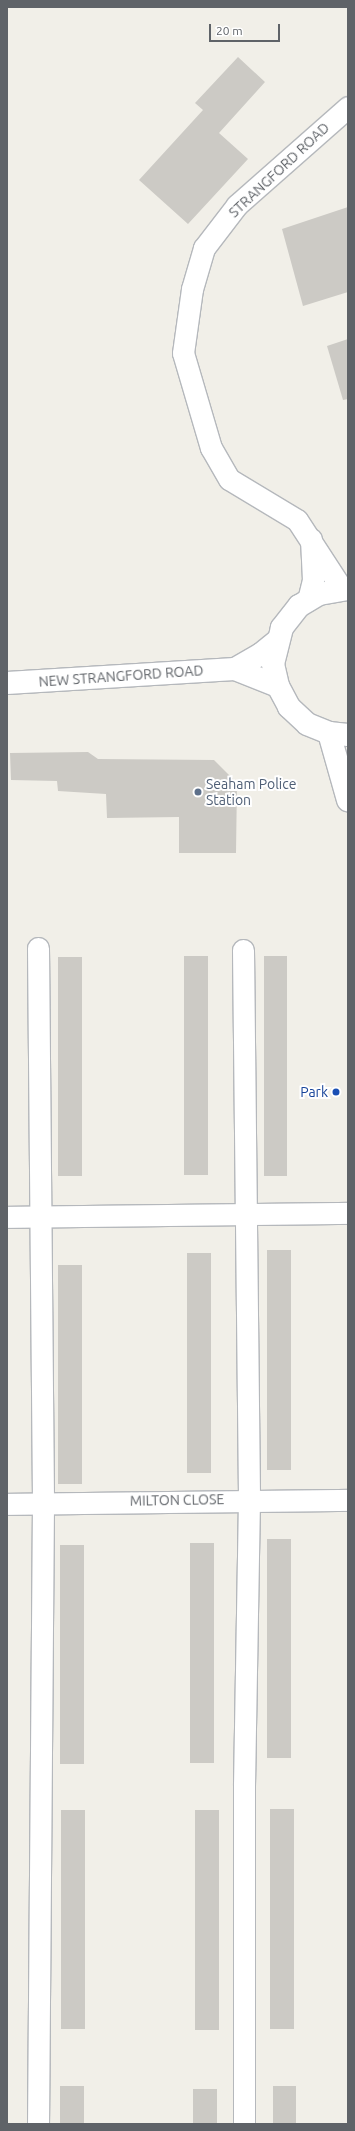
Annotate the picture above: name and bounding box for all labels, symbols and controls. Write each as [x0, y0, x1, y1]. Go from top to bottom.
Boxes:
scale bar [211, 16, 282, 42]
text: 20 m [216, 24, 243, 37]
street label: STRANGFORD ROAD [225, 119, 333, 221]
street label: NEW STRANGFORD ROAD [38, 662, 204, 690]
place label: Seaham Police Station [206, 776, 296, 808]
marker: Seaham Police Station [193, 787, 203, 797]
place label: Park [300, 1084, 328, 1100]
marker: Park [331, 1087, 341, 1097]
street label: MILTON CLOSE [130, 1491, 224, 1509]

